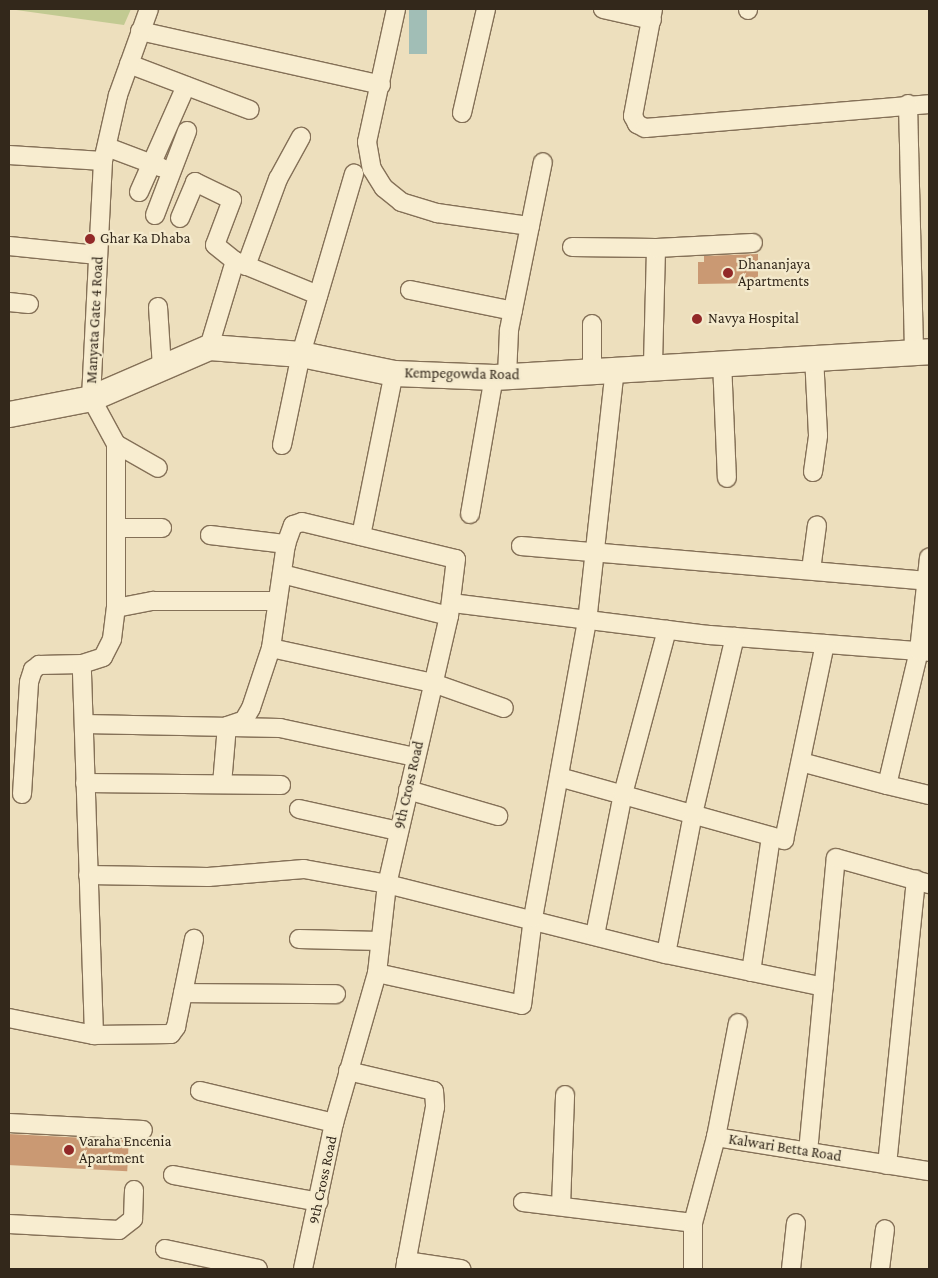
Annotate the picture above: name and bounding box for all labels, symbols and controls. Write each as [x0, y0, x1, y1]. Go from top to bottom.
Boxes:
place label: Ghar Ka Dhaba [100, 230, 190, 248]
marker: Ghar Ka Dhaba [84, 233, 96, 245]
place label: Dhananjaya Apartments [738, 255, 810, 290]
street label: Manyata Gate 4 Road [83, 256, 107, 384]
marker: Dhananjaya Apartments [722, 267, 734, 279]
place label: Navya Hospital [708, 310, 799, 328]
marker: Navya Hospital [690, 312, 704, 326]
street label: Kempegowda Road [404, 364, 520, 384]
street label: 9th Cross Road [390, 739, 428, 831]
street label: Kalwari Betta Road [727, 1130, 843, 1166]
place label: Varaha Encenia Apartment [79, 1132, 171, 1167]
street label: 9th Cross Road [305, 1134, 341, 1226]
marker: Varaha Encenia Apartment [63, 1144, 75, 1156]

